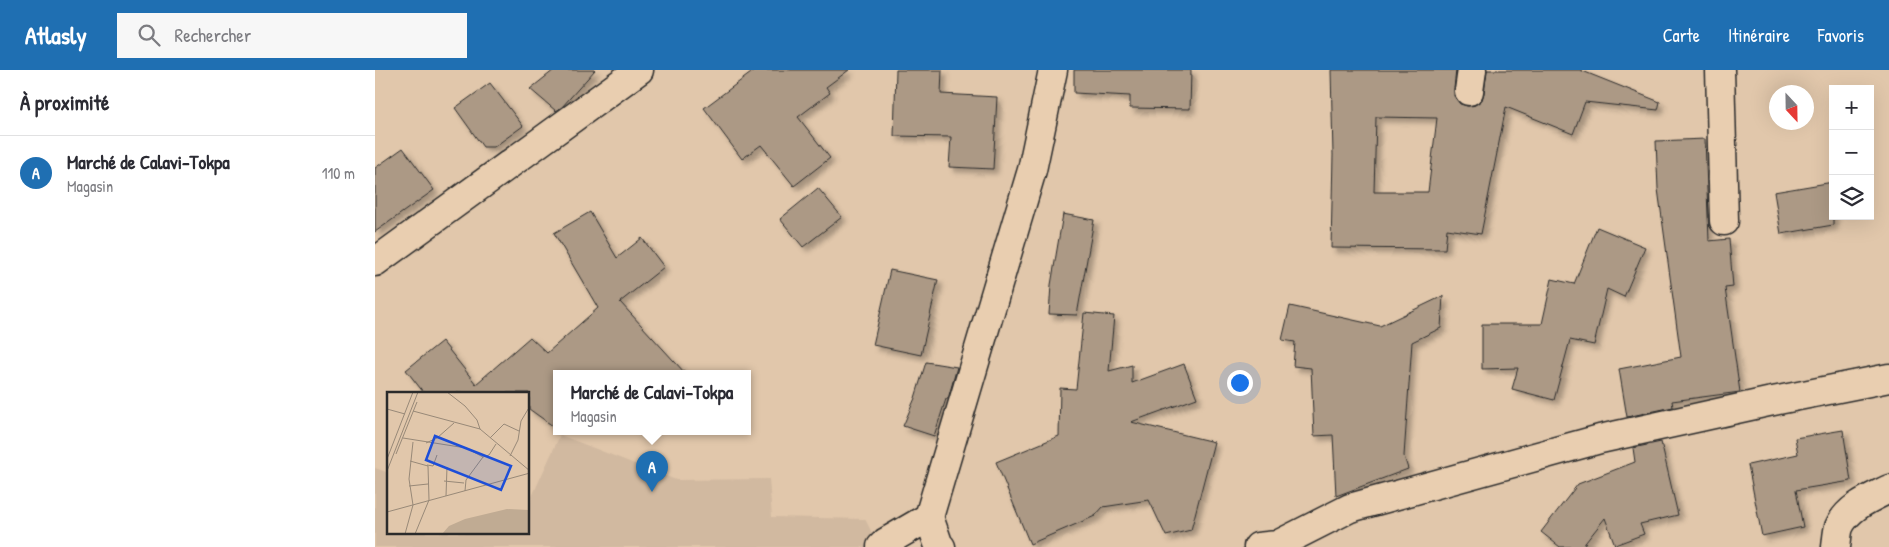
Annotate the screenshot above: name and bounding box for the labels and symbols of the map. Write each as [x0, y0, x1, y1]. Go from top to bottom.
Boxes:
north arrow [1769, 85, 1814, 130]
your location [1227, 370, 1253, 396]
inset map [387, 392, 530, 534]
pin: A [636, 451, 668, 492]

